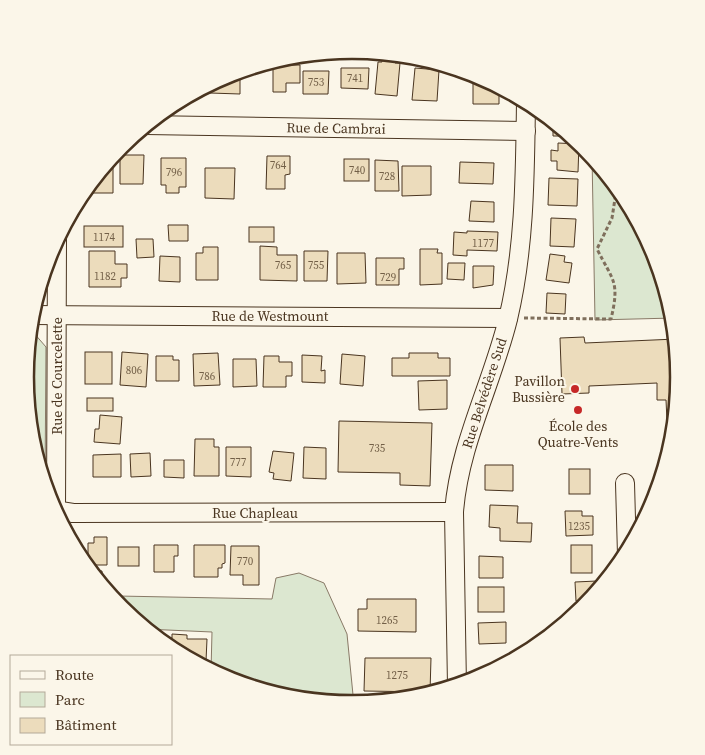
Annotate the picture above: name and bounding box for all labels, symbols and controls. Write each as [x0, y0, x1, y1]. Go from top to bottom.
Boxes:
house number: 741 [347, 71, 363, 86]
house number: 753 [308, 75, 325, 90]
street label: Rue de Cambrai [286, 117, 386, 139]
house number: 764 [270, 158, 287, 173]
house number: 740 [349, 163, 366, 178]
house number: 796 [166, 165, 183, 180]
house number: 728 [379, 169, 395, 184]
house number: 1174 [93, 230, 115, 245]
house number: 1177 [472, 236, 494, 251]
house number: 765 [275, 258, 292, 273]
house number: 755 [308, 258, 325, 273]
house number: 1182 [94, 269, 116, 284]
house number: 729 [380, 270, 396, 285]
street label: Rue de Westmount [212, 306, 329, 326]
street label: Rue de Courcelette [47, 317, 67, 435]
street label: Rue Belvédère Sud [457, 335, 511, 451]
house number: 806 [126, 363, 143, 378]
house number: 786 [199, 369, 216, 384]
place label: Pavillon Bussière [512, 371, 566, 407]
marker: Pavillon Bussière [569, 383, 581, 395]
marker: École des Quatre-Vents [572, 404, 584, 416]
place label: École des Quatre-Vents [538, 416, 618, 452]
house number: 735 [369, 441, 386, 456]
house number: 777 [230, 455, 247, 470]
street label: Rue Chapleau [212, 503, 298, 523]
house number: 1235 [568, 519, 590, 534]
house number: 770 [237, 554, 254, 569]
house number: 1265 [376, 613, 398, 628]
legend [10, 655, 172, 745]
text: Route [55, 664, 94, 685]
house number: 1275 [386, 668, 408, 683]
text: Parc [55, 689, 85, 710]
text: Bâtiment [55, 714, 117, 735]

